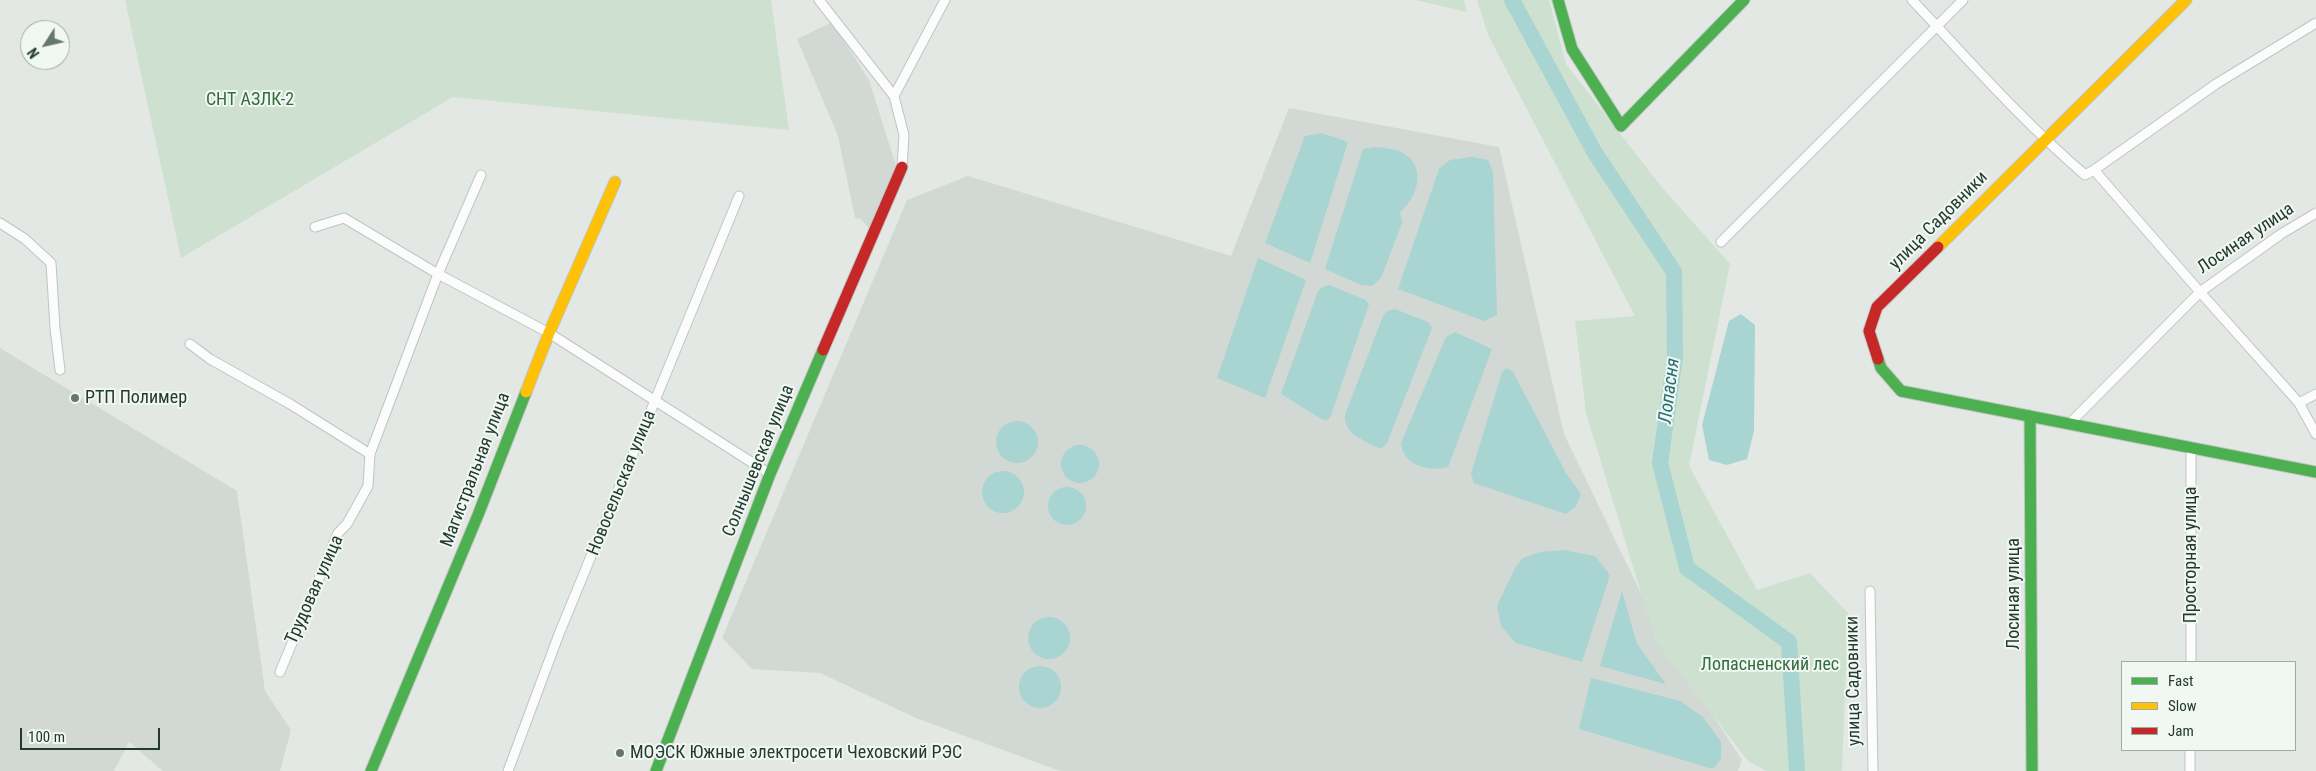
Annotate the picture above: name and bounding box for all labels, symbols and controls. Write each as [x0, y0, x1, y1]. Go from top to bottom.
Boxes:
north arrow [20, 20, 70, 70]
text: N [25, 45, 43, 61]
park label: СНТ АЗЛК-2 [206, 89, 294, 111]
street label: улица Садовники [1885, 167, 1993, 275]
street label: Лосиная улица [2194, 199, 2298, 279]
water label: Лопасня [1655, 357, 1685, 425]
street label: Солнышевская улица [719, 382, 799, 540]
place label: РТП Полимер [85, 387, 187, 409]
street label: Магистральная улица [437, 390, 515, 550]
marker: РТП Полимер [69, 392, 81, 404]
street label: Новосельская улица [583, 407, 661, 559]
street label: Просторная улица [2180, 487, 2202, 623]
street label: Трудовая улица [281, 532, 349, 648]
street label: Лосиная улица [2003, 538, 2025, 650]
street label: улица Садовники [1842, 616, 1866, 746]
park label: Лопасненский лес [1701, 654, 1839, 676]
legend [2121, 661, 2296, 751]
text: Fast [2168, 672, 2193, 690]
text: Slow [2168, 697, 2197, 715]
scale bar [22, 718, 162, 750]
text: Jam [2168, 722, 2194, 740]
text: 100 m [28, 728, 65, 746]
place label: МОЭСК Южные электросети Чеховский РЭС [630, 742, 962, 764]
marker: МОЭСК Южные электросети Чеховский РЭС [614, 747, 626, 759]

